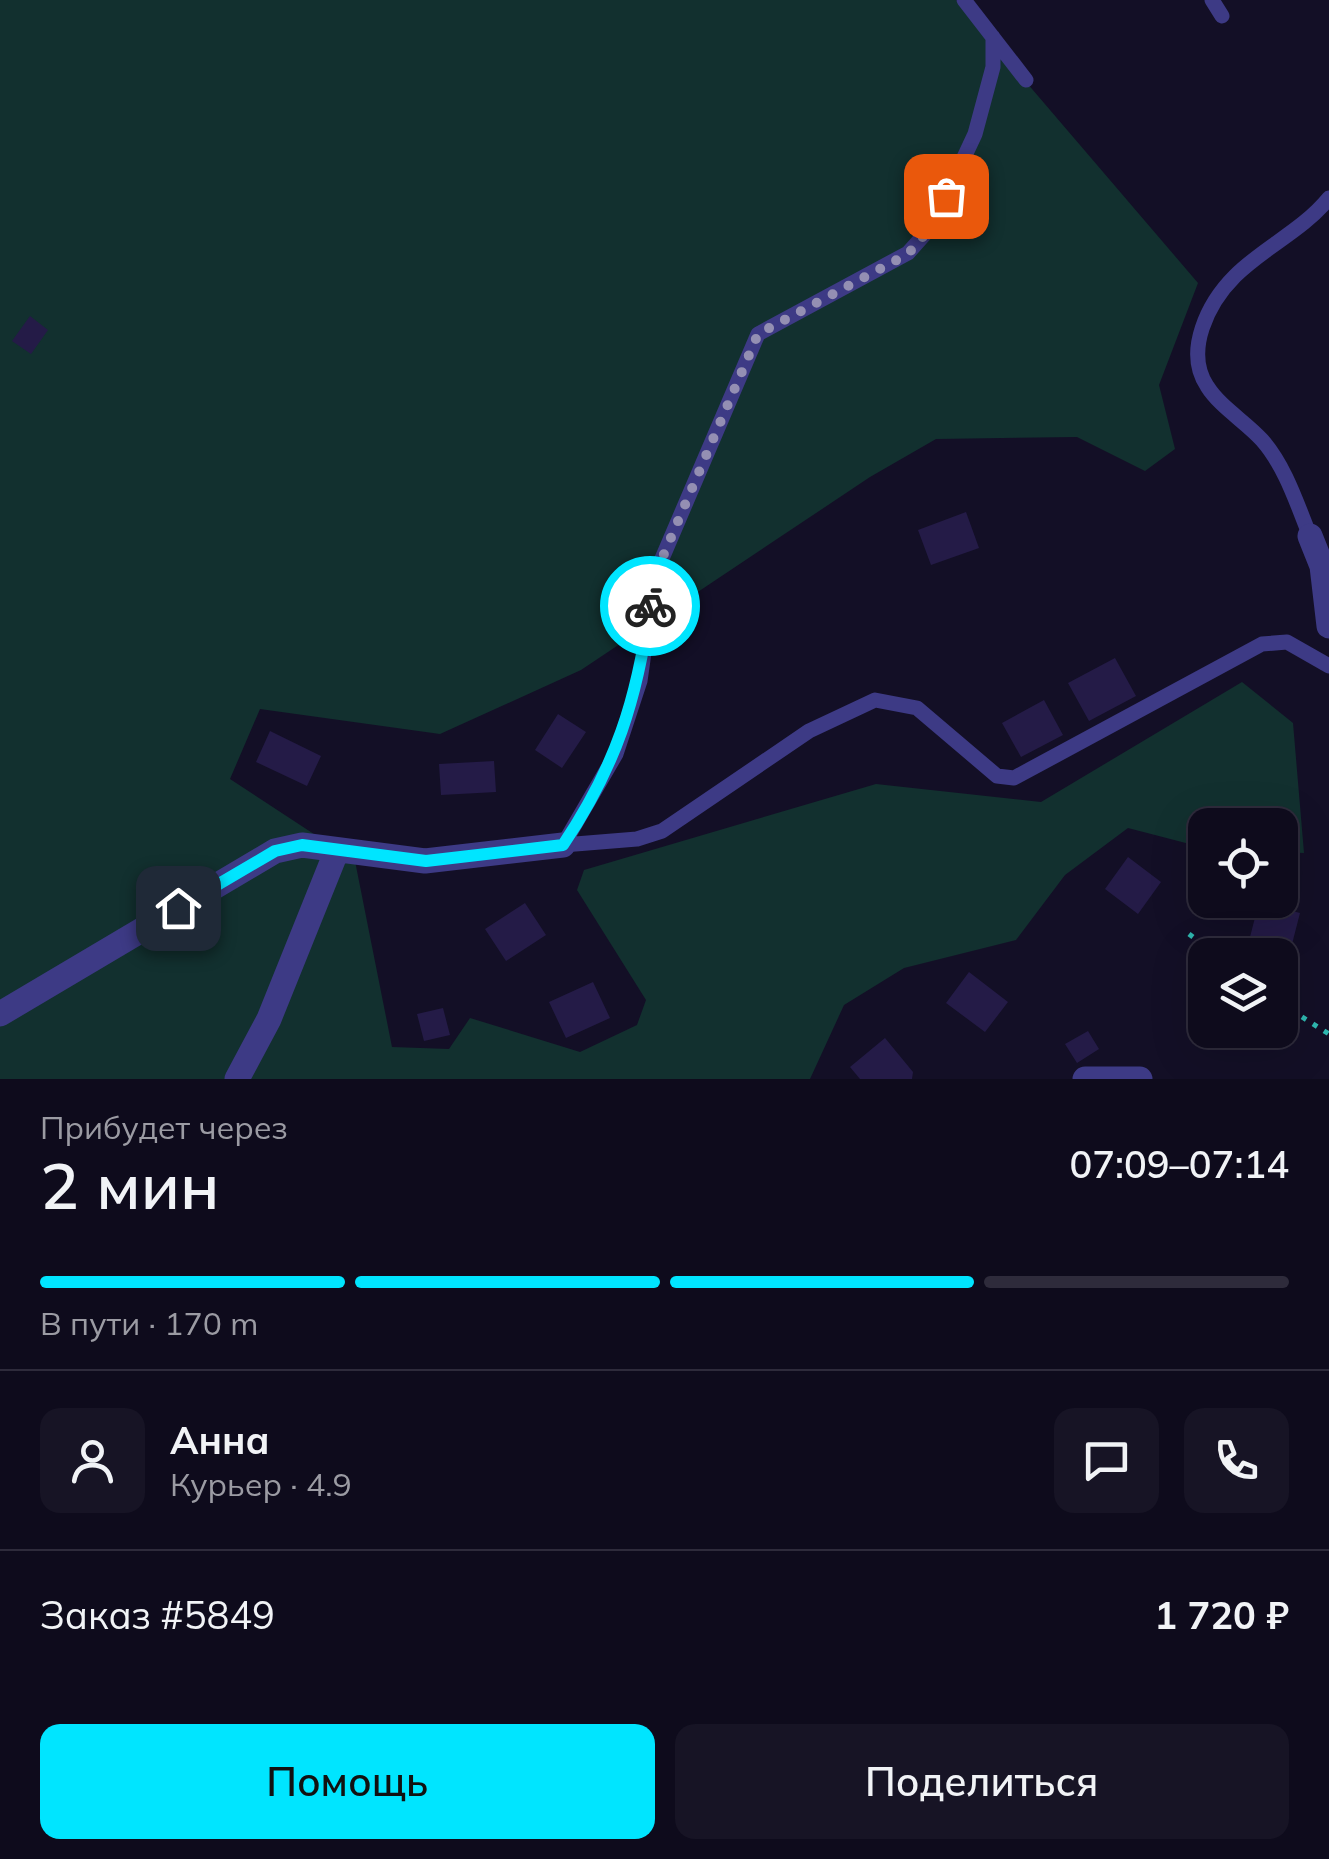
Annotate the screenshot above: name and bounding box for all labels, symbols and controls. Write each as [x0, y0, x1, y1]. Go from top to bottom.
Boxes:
pin [904, 154, 989, 239]
icon: bag [919, 169, 974, 224]
courier [600, 556, 700, 656]
icon: bike [623, 579, 678, 634]
map controls [1188, 808, 1298, 1048]
button: locate [1188, 808, 1298, 918]
pin [136, 866, 221, 951]
icon: home [151, 881, 206, 936]
button: layers [1188, 938, 1298, 1048]
text: Прибудет через [40, 1107, 288, 1147]
text: 07:09–07:14 [1069, 1140, 1289, 1188]
text: 2 мин [40, 1144, 220, 1225]
text: В пути · 170 m [40, 1303, 258, 1343]
button: person [40, 1408, 145, 1513]
button: chat [1054, 1408, 1159, 1513]
button: phone [1184, 1408, 1289, 1513]
text: Анна [170, 1416, 270, 1464]
text: Курьер · 4.9 [170, 1464, 352, 1504]
text: Заказ #5849 [40, 1591, 275, 1639]
text: 1 720 ₽ [1154, 1591, 1289, 1639]
button: Помощь [40, 1724, 655, 1839]
button: Поделиться [675, 1724, 1289, 1839]

